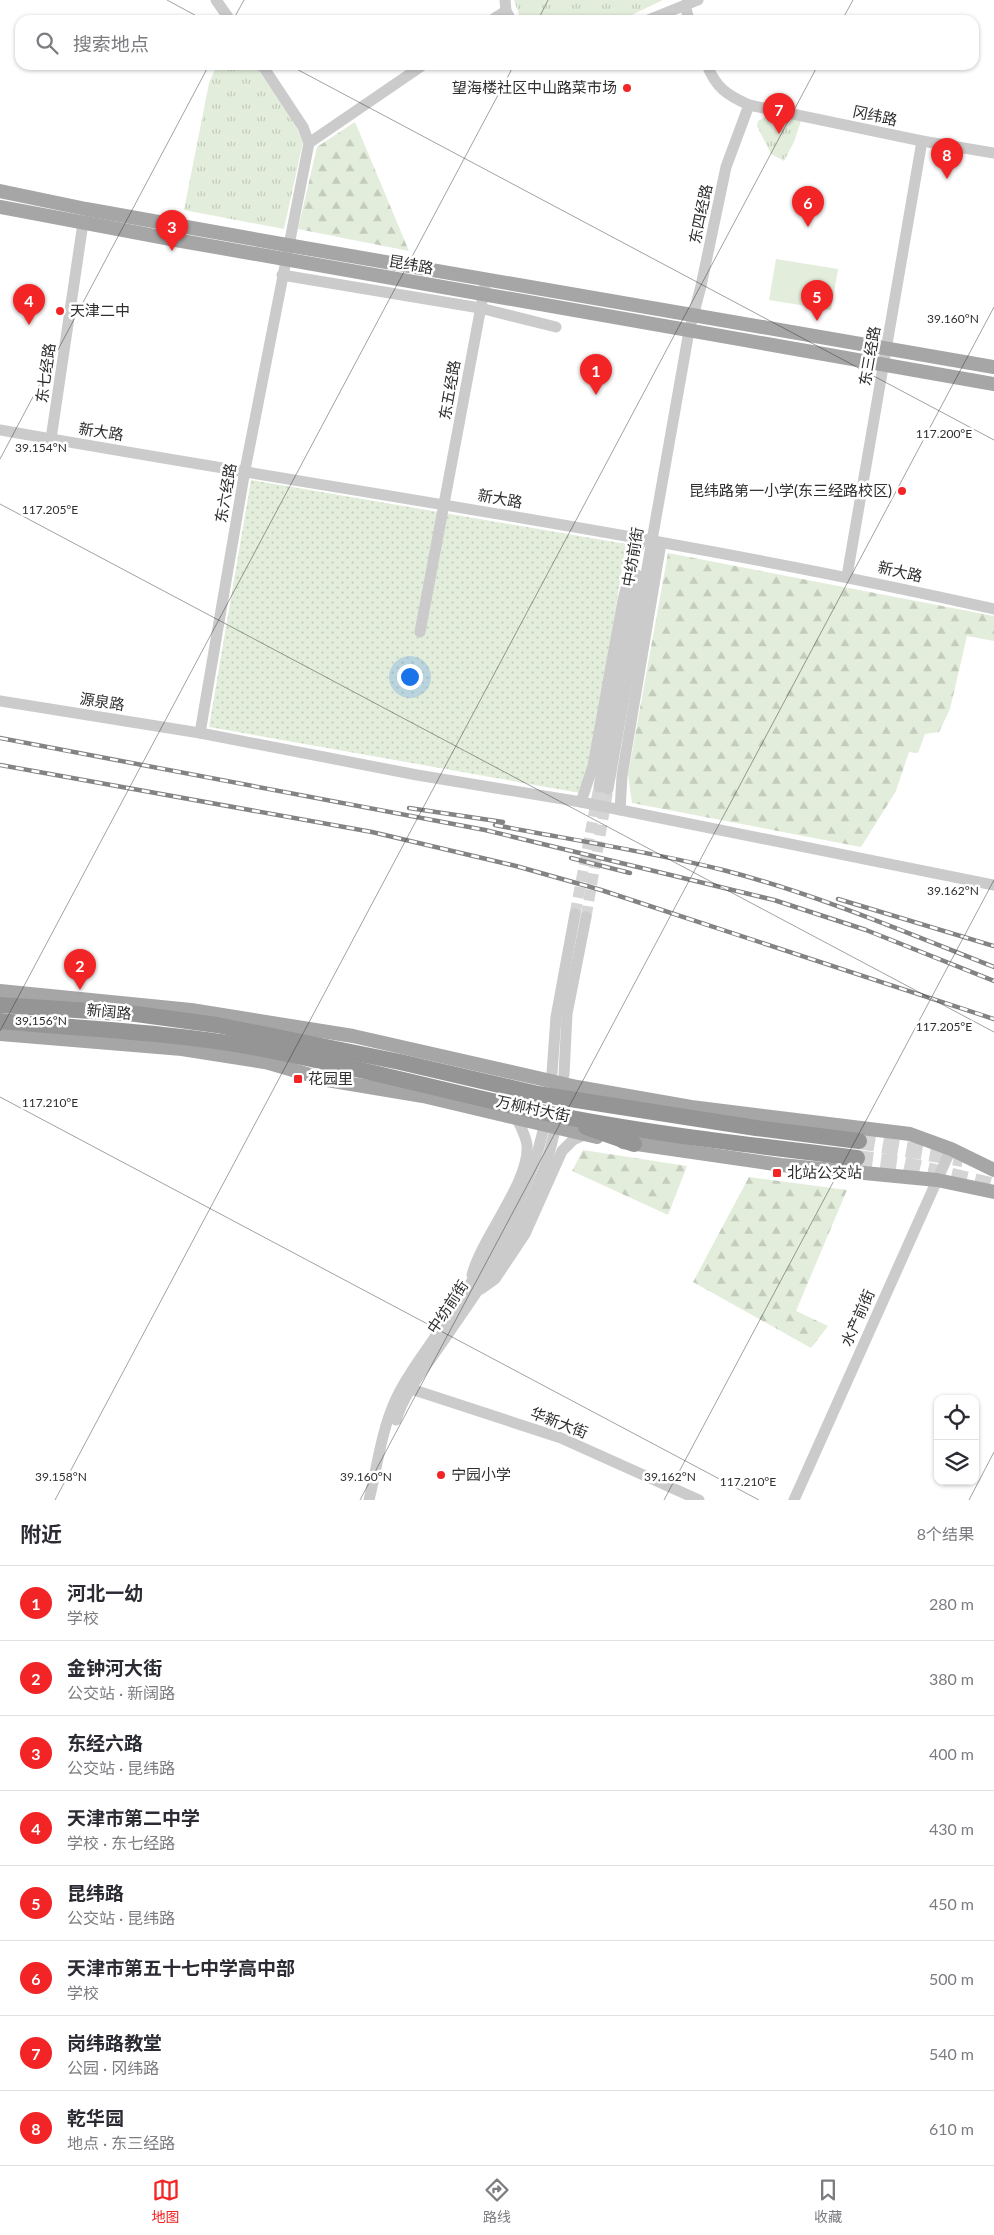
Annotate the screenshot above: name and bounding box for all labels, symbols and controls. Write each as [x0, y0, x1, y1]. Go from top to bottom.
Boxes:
search box [15, 15, 979, 70]
icon: search [33, 29, 61, 57]
text: 搜索地点 [73, 32, 149, 55]
place label: 望海楼社区中山路菜市场 [452, 78, 617, 96]
marker: 望海楼社区中山路菜市场 [621, 82, 633, 94]
pin: 7 [763, 93, 795, 134]
street label: 冈纬路 [851, 102, 899, 129]
pin: 8 [931, 138, 963, 179]
street label: 东四经路 [685, 183, 715, 245]
pin: 6 [792, 186, 824, 227]
pin: 3 [156, 210, 188, 251]
street label: 昆纬路 [387, 251, 435, 277]
pin: 5 [801, 280, 833, 321]
pin: 4 [13, 284, 45, 325]
place label: 天津二中 [70, 301, 130, 319]
marker: 天津二中 [54, 305, 66, 317]
text: 39.160°N [927, 311, 979, 326]
street label: 东三经路 [855, 325, 883, 387]
street label: 东七经路 [32, 342, 58, 404]
pin: 1 [580, 354, 612, 395]
street label: 东五经路 [435, 359, 463, 421]
street label: 新大路 [78, 419, 125, 443]
text: 117.200°E [916, 426, 972, 441]
text: 39.154°N [15, 440, 67, 455]
street label: 东六经路 [211, 462, 239, 524]
place label: 昆纬路第一小学(东三经路校区) [689, 481, 892, 499]
street label: 新大路 [476, 485, 524, 511]
marker: 昆纬路第一小学(东三经路校区) [896, 485, 908, 497]
text: 117.205°E [22, 502, 78, 517]
street label: 中纺前街 [618, 526, 646, 588]
street label: 新大路 [876, 557, 924, 585]
your location [397, 664, 423, 690]
street label: 源泉路 [79, 689, 126, 713]
text: 39.162°N [927, 883, 979, 898]
pin: 2 [64, 949, 96, 990]
street label: 新阔路 [86, 1000, 132, 1022]
text: 39.156°N [15, 1013, 67, 1028]
text: 117.205°E [916, 1019, 972, 1034]
place label: 花园里 [308, 1069, 353, 1087]
marker: 花园里 [292, 1073, 304, 1085]
street label: 万柳村大街 [495, 1091, 572, 1125]
text: 117.210°E [22, 1095, 78, 1110]
place label: 北站公交站 [787, 1163, 862, 1181]
marker: 北站公交站 [771, 1167, 783, 1179]
street label: 中纺前街 [423, 1277, 471, 1336]
street label: 水产前街 [837, 1287, 878, 1349]
map controls [934, 1395, 979, 1485]
button: locate [934, 1395, 979, 1440]
street label: 华新大街 [528, 1403, 591, 1441]
button: layers [934, 1440, 979, 1485]
place label: 宁园小学 [451, 1465, 511, 1483]
text: 39.158°N [35, 1469, 87, 1484]
text: 39.160°N [340, 1469, 392, 1484]
marker: 宁园小学 [435, 1469, 447, 1481]
text: 39.162°N [644, 1469, 696, 1484]
text: 117.210°E [720, 1474, 776, 1489]
text: 附近 [20, 1521, 62, 1546]
text: 8个结果 [917, 1524, 974, 1543]
text: 河北一幼 [67, 1581, 143, 1604]
text: 1 [31, 1594, 41, 1613]
text: 280 m [929, 1594, 974, 1613]
text: 学校 [67, 1608, 99, 1627]
text: 金钟河大街 [67, 1656, 162, 1679]
text: 2 [31, 1669, 41, 1688]
text: 380 m [929, 1669, 974, 1688]
text: 公交站 · 新阔路 [67, 1683, 175, 1702]
text: 东经六路 [67, 1731, 143, 1754]
text: 3 [31, 1744, 41, 1763]
text: 400 m [929, 1744, 974, 1763]
text: 公交站 · 昆纬路 [67, 1758, 175, 1777]
text: 天津市第二中学 [67, 1806, 200, 1829]
text: 4 [31, 1819, 41, 1838]
text: 430 m [929, 1819, 974, 1838]
text: 学校 · 东七经路 [67, 1833, 175, 1852]
text: 昆纬路 [67, 1881, 124, 1904]
text: 5 [31, 1894, 41, 1913]
text: 450 m [929, 1894, 974, 1913]
text: 公交站 · 昆纬路 [67, 1908, 175, 1927]
text: 天津市第五十七中学高中部 [67, 1956, 295, 1979]
text: 6 [31, 1969, 41, 1988]
text: 500 m [929, 1969, 974, 1988]
text: 学校 [67, 1983, 99, 2002]
text: 岗纬路教堂 [67, 2031, 162, 2054]
text: 7 [31, 2044, 41, 2063]
text: 540 m [929, 2044, 974, 2063]
text: 公园 · 冈纬路 [67, 2058, 159, 2077]
text: 乾华园 [67, 2106, 124, 2129]
text: 8 [31, 2119, 41, 2138]
text: 610 m [929, 2119, 974, 2138]
text: 地点 · 东三经路 [67, 2133, 175, 2152]
tab: 地图 [152, 2176, 180, 2226]
tab: 路线 [483, 2176, 511, 2226]
tab: 收藏 [814, 2176, 842, 2226]

